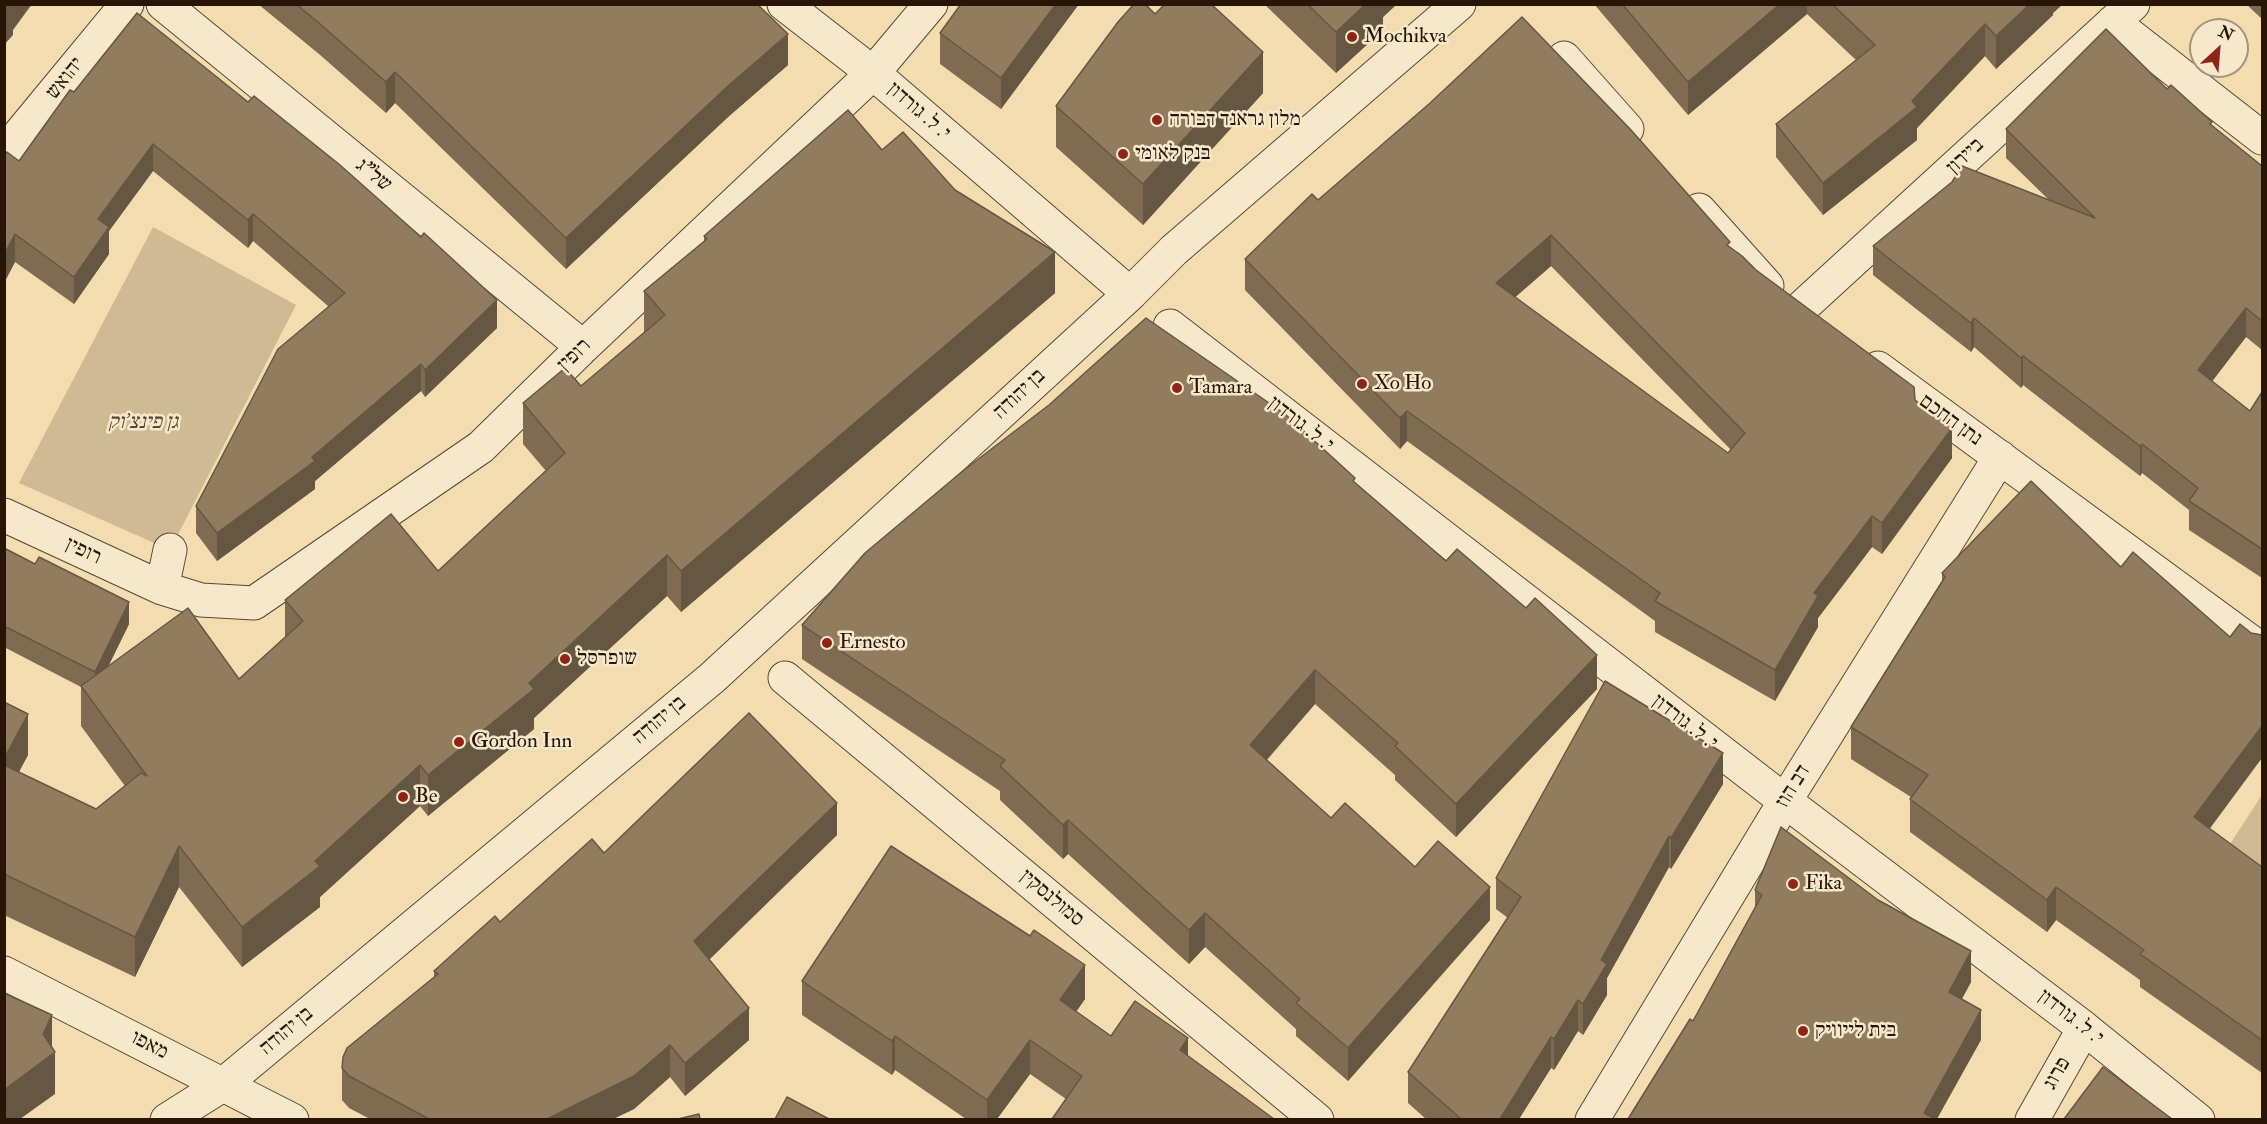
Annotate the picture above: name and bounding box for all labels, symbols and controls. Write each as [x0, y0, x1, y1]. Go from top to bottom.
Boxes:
north arrow [2189, 18, 2249, 78]
text: N [2215, 21, 2237, 46]
place label: Mochikva [1364, 24, 1447, 50]
marker: Mochikva [1345, 30, 1359, 44]
street label: יהואש [42, 53, 90, 105]
street label: י. ל. גורדון [881, 78, 955, 146]
place label: מלון גראנד דבורה [1169, 107, 1301, 133]
marker: מלון גראנד דבורה [1150, 113, 1164, 127]
street label: ביירון [1942, 134, 1990, 180]
place label: בנק לאומי [1135, 141, 1211, 167]
marker: בנק לאומי [1116, 147, 1130, 161]
street label: של"ג [350, 154, 396, 198]
street label: רופין [553, 334, 597, 378]
street label: בן יהודה [989, 364, 1051, 426]
place label: Xo Ho [1374, 371, 1431, 397]
place label: Tamara [1189, 375, 1252, 401]
marker: Xo Ho [1355, 377, 1369, 391]
marker: Tamara [1170, 381, 1184, 395]
street label: נתן החכם [1914, 390, 1986, 452]
street label: י. ל. גורדון [1262, 392, 1338, 458]
park label: גן פינצ'וק [108, 410, 178, 436]
street label: רופין [61, 533, 105, 571]
place label: Ernesto [839, 630, 906, 656]
marker: Ernesto [820, 636, 834, 650]
place label: שופרסל [577, 646, 637, 672]
marker: שופרסל [558, 652, 572, 666]
street label: י. ל. גורדון [1646, 690, 1722, 756]
street label: בן יהודה [628, 691, 692, 751]
place label: Gordon Inn [471, 729, 572, 755]
marker: Gordon Inn [452, 735, 466, 749]
street label: דב הוז [1771, 761, 1817, 813]
place label: Be [415, 784, 438, 810]
marker: Be [396, 790, 410, 804]
street label: סמולנסקין [1014, 865, 1088, 933]
place label: Fika [1805, 871, 1842, 897]
marker: Fika [1786, 877, 1800, 891]
street label: י. ל. גורדון [2032, 985, 2108, 1051]
street label: בן יהודה [255, 1002, 319, 1062]
place label: בית לייוויק [1815, 1018, 1896, 1044]
marker: בית לייוויק [1796, 1024, 1810, 1038]
street label: מאפו [126, 1026, 172, 1066]
street label: פרוג [2039, 1053, 2077, 1095]

